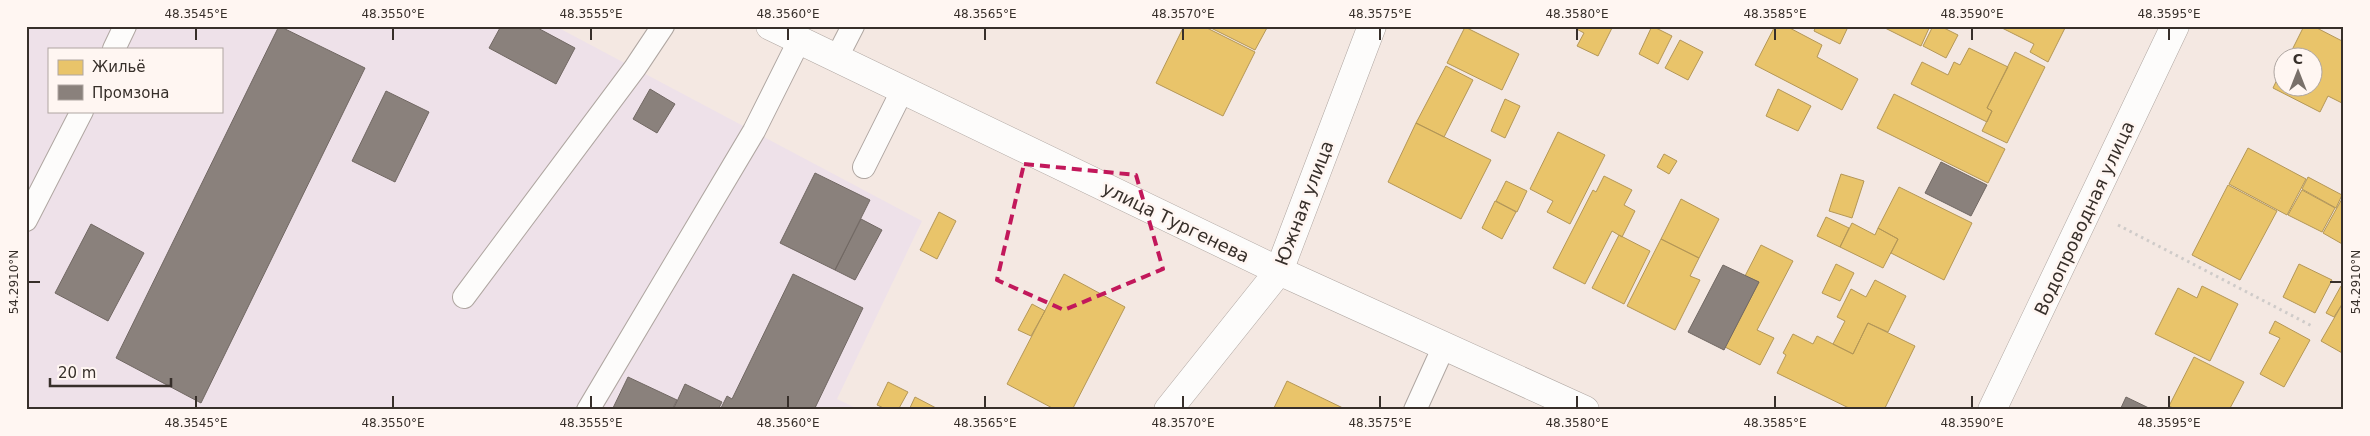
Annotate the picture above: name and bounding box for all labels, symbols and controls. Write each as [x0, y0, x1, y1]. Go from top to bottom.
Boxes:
text: 48.3545°E [164, 7, 228, 21]
text: 48.3550°E [361, 7, 425, 21]
text: 48.3555°E [559, 7, 623, 21]
text: 48.3560°E [756, 7, 820, 21]
text: 48.3565°E [953, 7, 1017, 21]
text: 48.3570°E [1151, 7, 1215, 21]
text: 48.3575°E [1348, 7, 1412, 21]
text: 48.3580°E [1545, 7, 1609, 21]
text: 48.3585°E [1743, 7, 1807, 21]
text: 48.3590°E [1940, 7, 2004, 21]
text: 48.3595°E [2137, 7, 2201, 21]
legend [48, 48, 222, 112]
north arrow [2272, 48, 2322, 98]
text: С [2293, 51, 2303, 67]
text: Жильё [92, 58, 146, 76]
text: Промзона [92, 84, 169, 102]
street label: Водопроводная улица [2030, 118, 2138, 318]
street label: Южная улица [1271, 138, 1337, 268]
street label: улица Тургенева [1099, 177, 1253, 267]
text: 54.2910°N [7, 250, 21, 314]
text: 54.2910°N [2349, 250, 2363, 314]
scale bar [50, 356, 171, 388]
text: 20 m [58, 364, 96, 382]
text: 48.3545°E [164, 416, 228, 430]
text: 48.3550°E [361, 416, 425, 430]
text: 48.3555°E [559, 416, 623, 430]
text: 48.3560°E [756, 416, 820, 430]
text: 48.3565°E [953, 416, 1017, 430]
text: 48.3570°E [1151, 416, 1215, 430]
text: 48.3575°E [1348, 416, 1412, 430]
text: 48.3580°E [1545, 416, 1609, 430]
text: 48.3585°E [1743, 416, 1807, 430]
text: 48.3590°E [1940, 416, 2004, 430]
text: 48.3595°E [2137, 416, 2201, 430]

